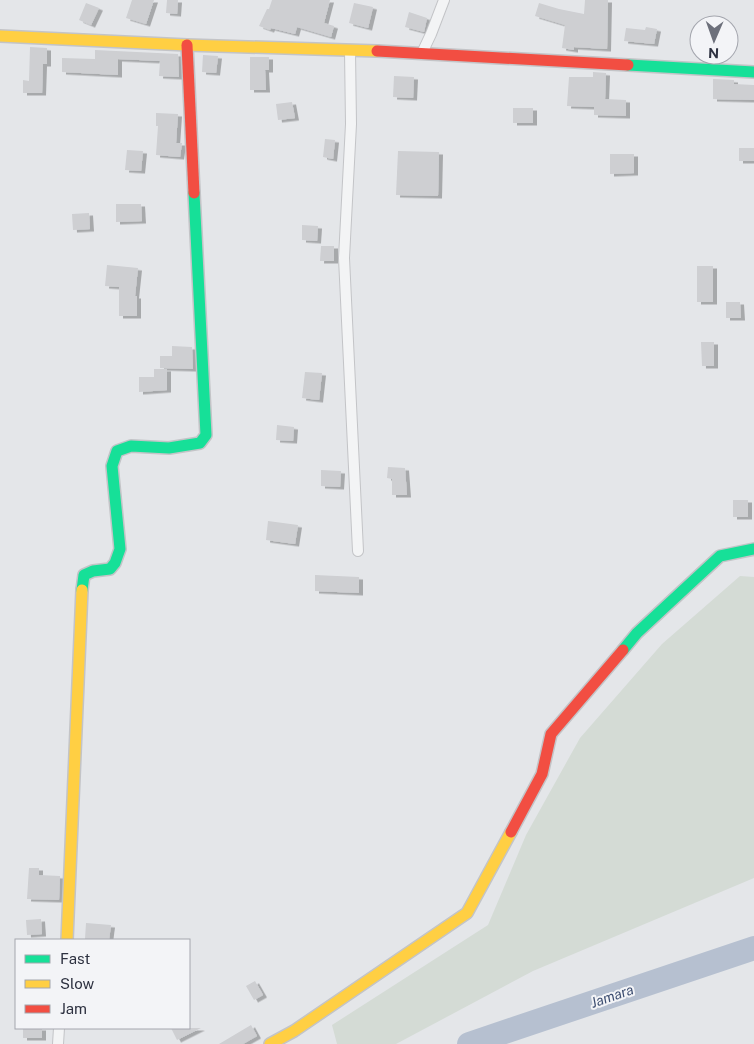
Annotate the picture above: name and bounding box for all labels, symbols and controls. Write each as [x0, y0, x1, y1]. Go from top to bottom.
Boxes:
north arrow [689, 15, 739, 65]
text: N [708, 45, 719, 61]
legend [15, 939, 190, 1029]
text: Fast [60, 950, 90, 967]
text: Slow [60, 975, 95, 992]
water label: Jamara [588, 981, 636, 1011]
text: Jam [60, 1000, 87, 1017]

